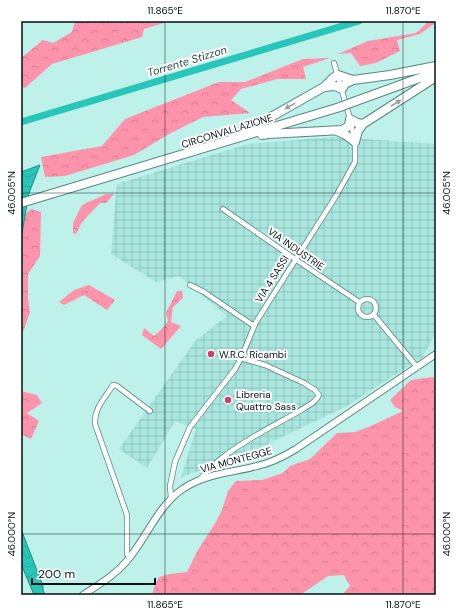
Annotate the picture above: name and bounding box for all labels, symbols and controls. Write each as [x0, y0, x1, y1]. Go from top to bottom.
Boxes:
text: 11.865°E [147, 4, 183, 17]
text: 11.870°E [385, 4, 421, 17]
water label: Torrente Stizzon [146, 42, 228, 80]
one-way arrow [390, 99, 401, 107]
one-way arrow [284, 103, 296, 110]
street label: CIRCONVALLAZIONE [180, 111, 275, 151]
text: 46.005°N [5, 171, 18, 215]
text: 46.005°N [440, 171, 453, 215]
street label: VIA INDUSTRIE [265, 225, 327, 274]
street label: VIA 4 SASSI [252, 253, 292, 305]
place label: W.R.C. Ricambi [219, 348, 286, 361]
marker: W.R.C. Ricambi [206, 349, 216, 359]
place label: Libreria Quattro Sass [236, 388, 296, 413]
marker: Libreria Quattro Sass [223, 395, 233, 405]
street label: VIA MONTEGGE [199, 444, 273, 476]
text: 46.000°N [5, 512, 18, 556]
text: 46.000°N [440, 512, 453, 556]
scale bar [32, 560, 155, 586]
text: 200 m [38, 566, 75, 582]
text: 11.865°E [147, 598, 183, 611]
text: 11.870°E [385, 598, 421, 611]

